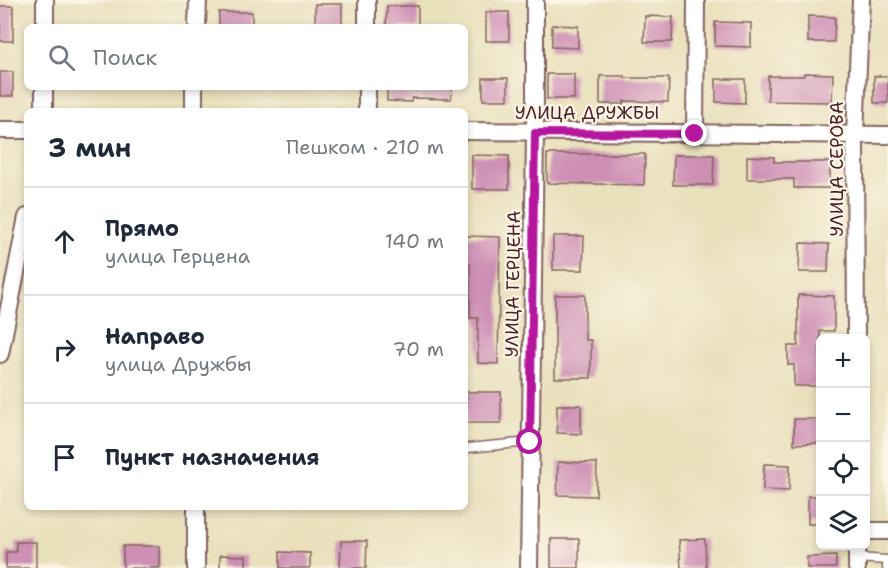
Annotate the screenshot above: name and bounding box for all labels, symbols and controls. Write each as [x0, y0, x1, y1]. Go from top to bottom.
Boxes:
search box [24, 24, 468, 90]
icon: search [45, 41, 78, 74]
text: Поиск [93, 43, 157, 72]
street label: УЛИЦА ДРУЖБЫ [515, 101, 659, 125]
street label: УЛИЦА СЕРОВА [825, 101, 849, 237]
route end [681, 120, 707, 146]
text: 3 мин [48, 130, 131, 165]
text: Пешком · 210 m [286, 134, 444, 160]
street label: УЛИЦА ГЕРЦЕНА [500, 210, 526, 358]
text: Прямо [105, 214, 179, 243]
icon: ahead [48, 225, 81, 258]
text: 140 m [385, 228, 444, 254]
text: улица Герцена [105, 243, 250, 269]
text: Направо [105, 322, 205, 351]
icon: right [48, 333, 81, 366]
map controls [816, 334, 870, 550]
button: + [816, 334, 870, 388]
text: 70 m [392, 336, 444, 362]
text: улица Дружбы [105, 351, 252, 377]
button: − [816, 388, 870, 442]
route start [516, 428, 542, 454]
icon: arrive [48, 441, 81, 474]
button: locate [816, 442, 870, 496]
text: Пункт назначения [105, 443, 319, 472]
button: layers [816, 496, 870, 550]

